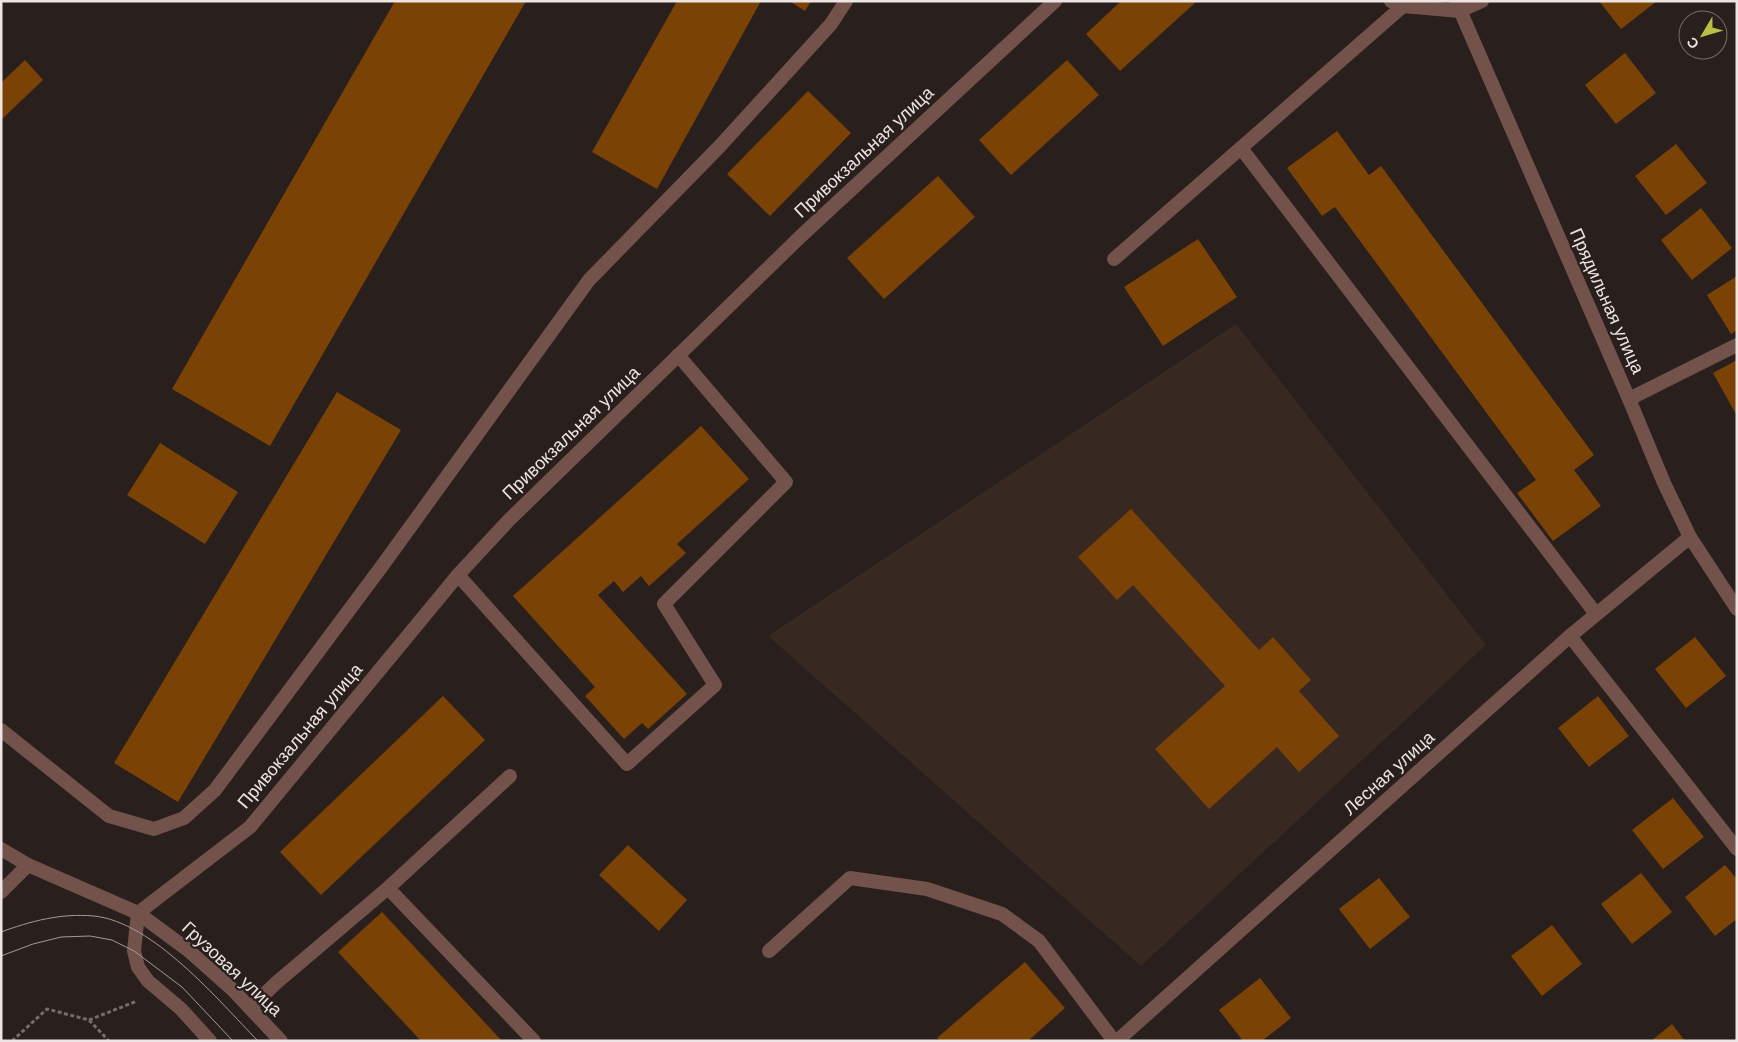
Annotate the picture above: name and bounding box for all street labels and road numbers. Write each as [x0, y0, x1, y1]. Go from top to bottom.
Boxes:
street label: Привокзальная улица [790, 82, 938, 222]
street label: Прядильная улица [1566, 225, 1648, 378]
street label: Привокзальная улица [498, 362, 644, 504]
street label: Привокзальная улица [234, 659, 367, 812]
street label: Лесная улица [1340, 726, 1439, 819]
street label: Грузовая улица [178, 918, 287, 1021]

